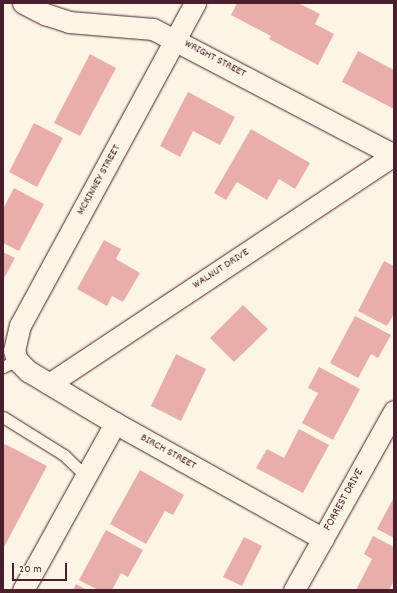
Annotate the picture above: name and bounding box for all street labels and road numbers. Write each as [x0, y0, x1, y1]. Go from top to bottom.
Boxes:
street label: WRIGHT STREET [182, 37, 248, 81]
street label: MCKINNEY STREET [74, 142, 124, 218]
street label: WALNUT DRIVE [190, 245, 252, 293]
street label: BIRCH STREET [138, 431, 198, 473]
street label: FORREST DRIVE [321, 466, 367, 534]

